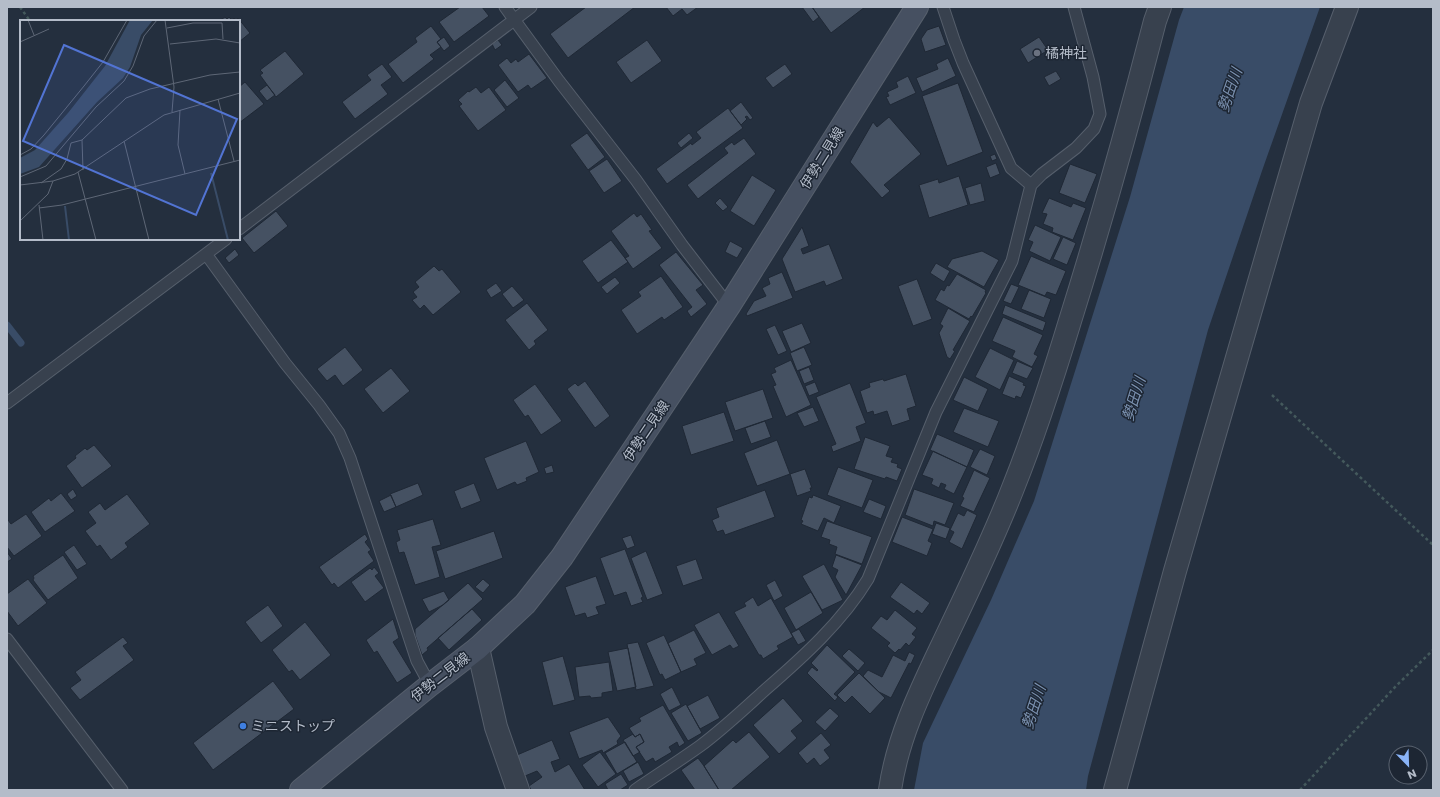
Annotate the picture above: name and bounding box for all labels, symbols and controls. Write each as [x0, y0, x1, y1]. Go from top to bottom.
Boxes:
inset map [20, 20, 240, 240]
place label: 橘神社 [1045, 43, 1087, 63]
marker: 橘神社 [1032, 48, 1042, 58]
water label: 勢田川 [1212, 63, 1247, 115]
street label: 伊勢二見線 [795, 123, 849, 193]
water label: 勢田川 [1117, 372, 1151, 423]
street label: 伊勢二見線 [618, 396, 674, 466]
street label: 伊勢二見線 [406, 648, 474, 706]
water label: 勢田川 [1017, 680, 1051, 731]
place label: ミニストップ [251, 716, 335, 736]
marker: ミニストップ [238, 721, 248, 731]
north arrow [1388, 745, 1428, 785]
text: N [1405, 765, 1419, 783]

